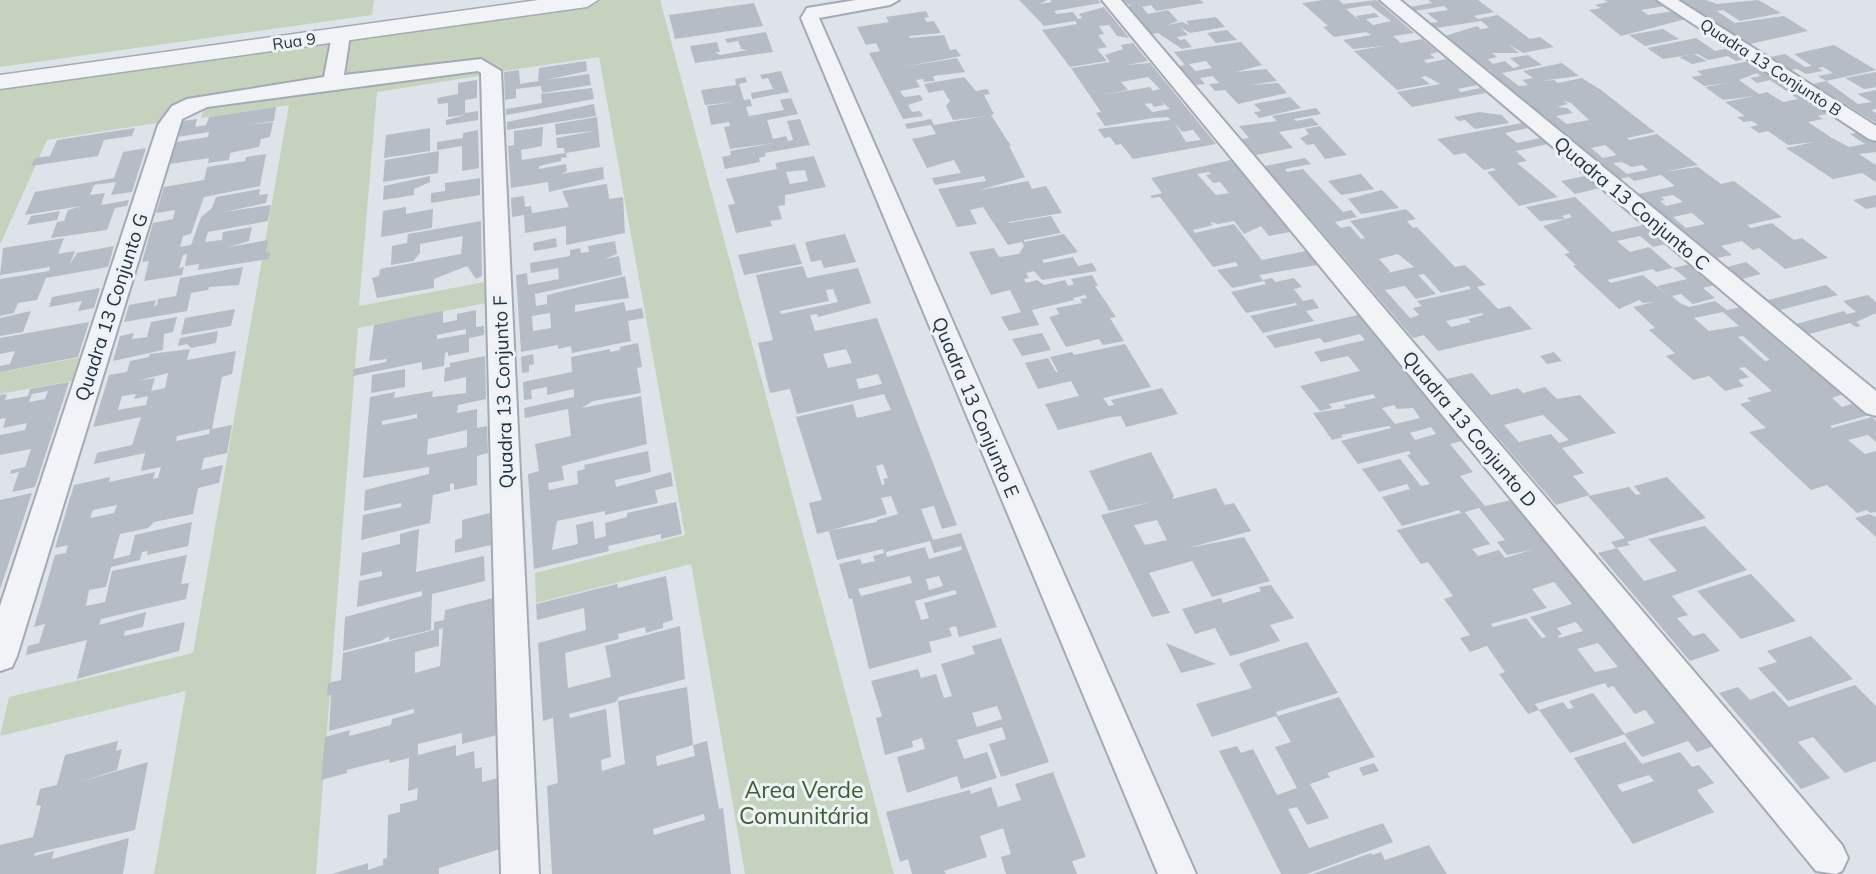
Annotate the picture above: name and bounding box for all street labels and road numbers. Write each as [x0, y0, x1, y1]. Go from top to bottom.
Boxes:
street label: Quadra 13 Conjunto B [1696, 14, 1846, 120]
street label: Rua 9 [271, 28, 317, 54]
street label: Quadra 13 Conjunto C [1549, 131, 1715, 275]
street label: Quadra 13 Conjunto G [69, 210, 153, 404]
street label: Quadra 13 Conjunto F [488, 295, 518, 489]
street label: Quadra 13 Conjunto E [927, 313, 1025, 501]
street label: Quadra 13 Conjunto D [1398, 346, 1542, 512]

